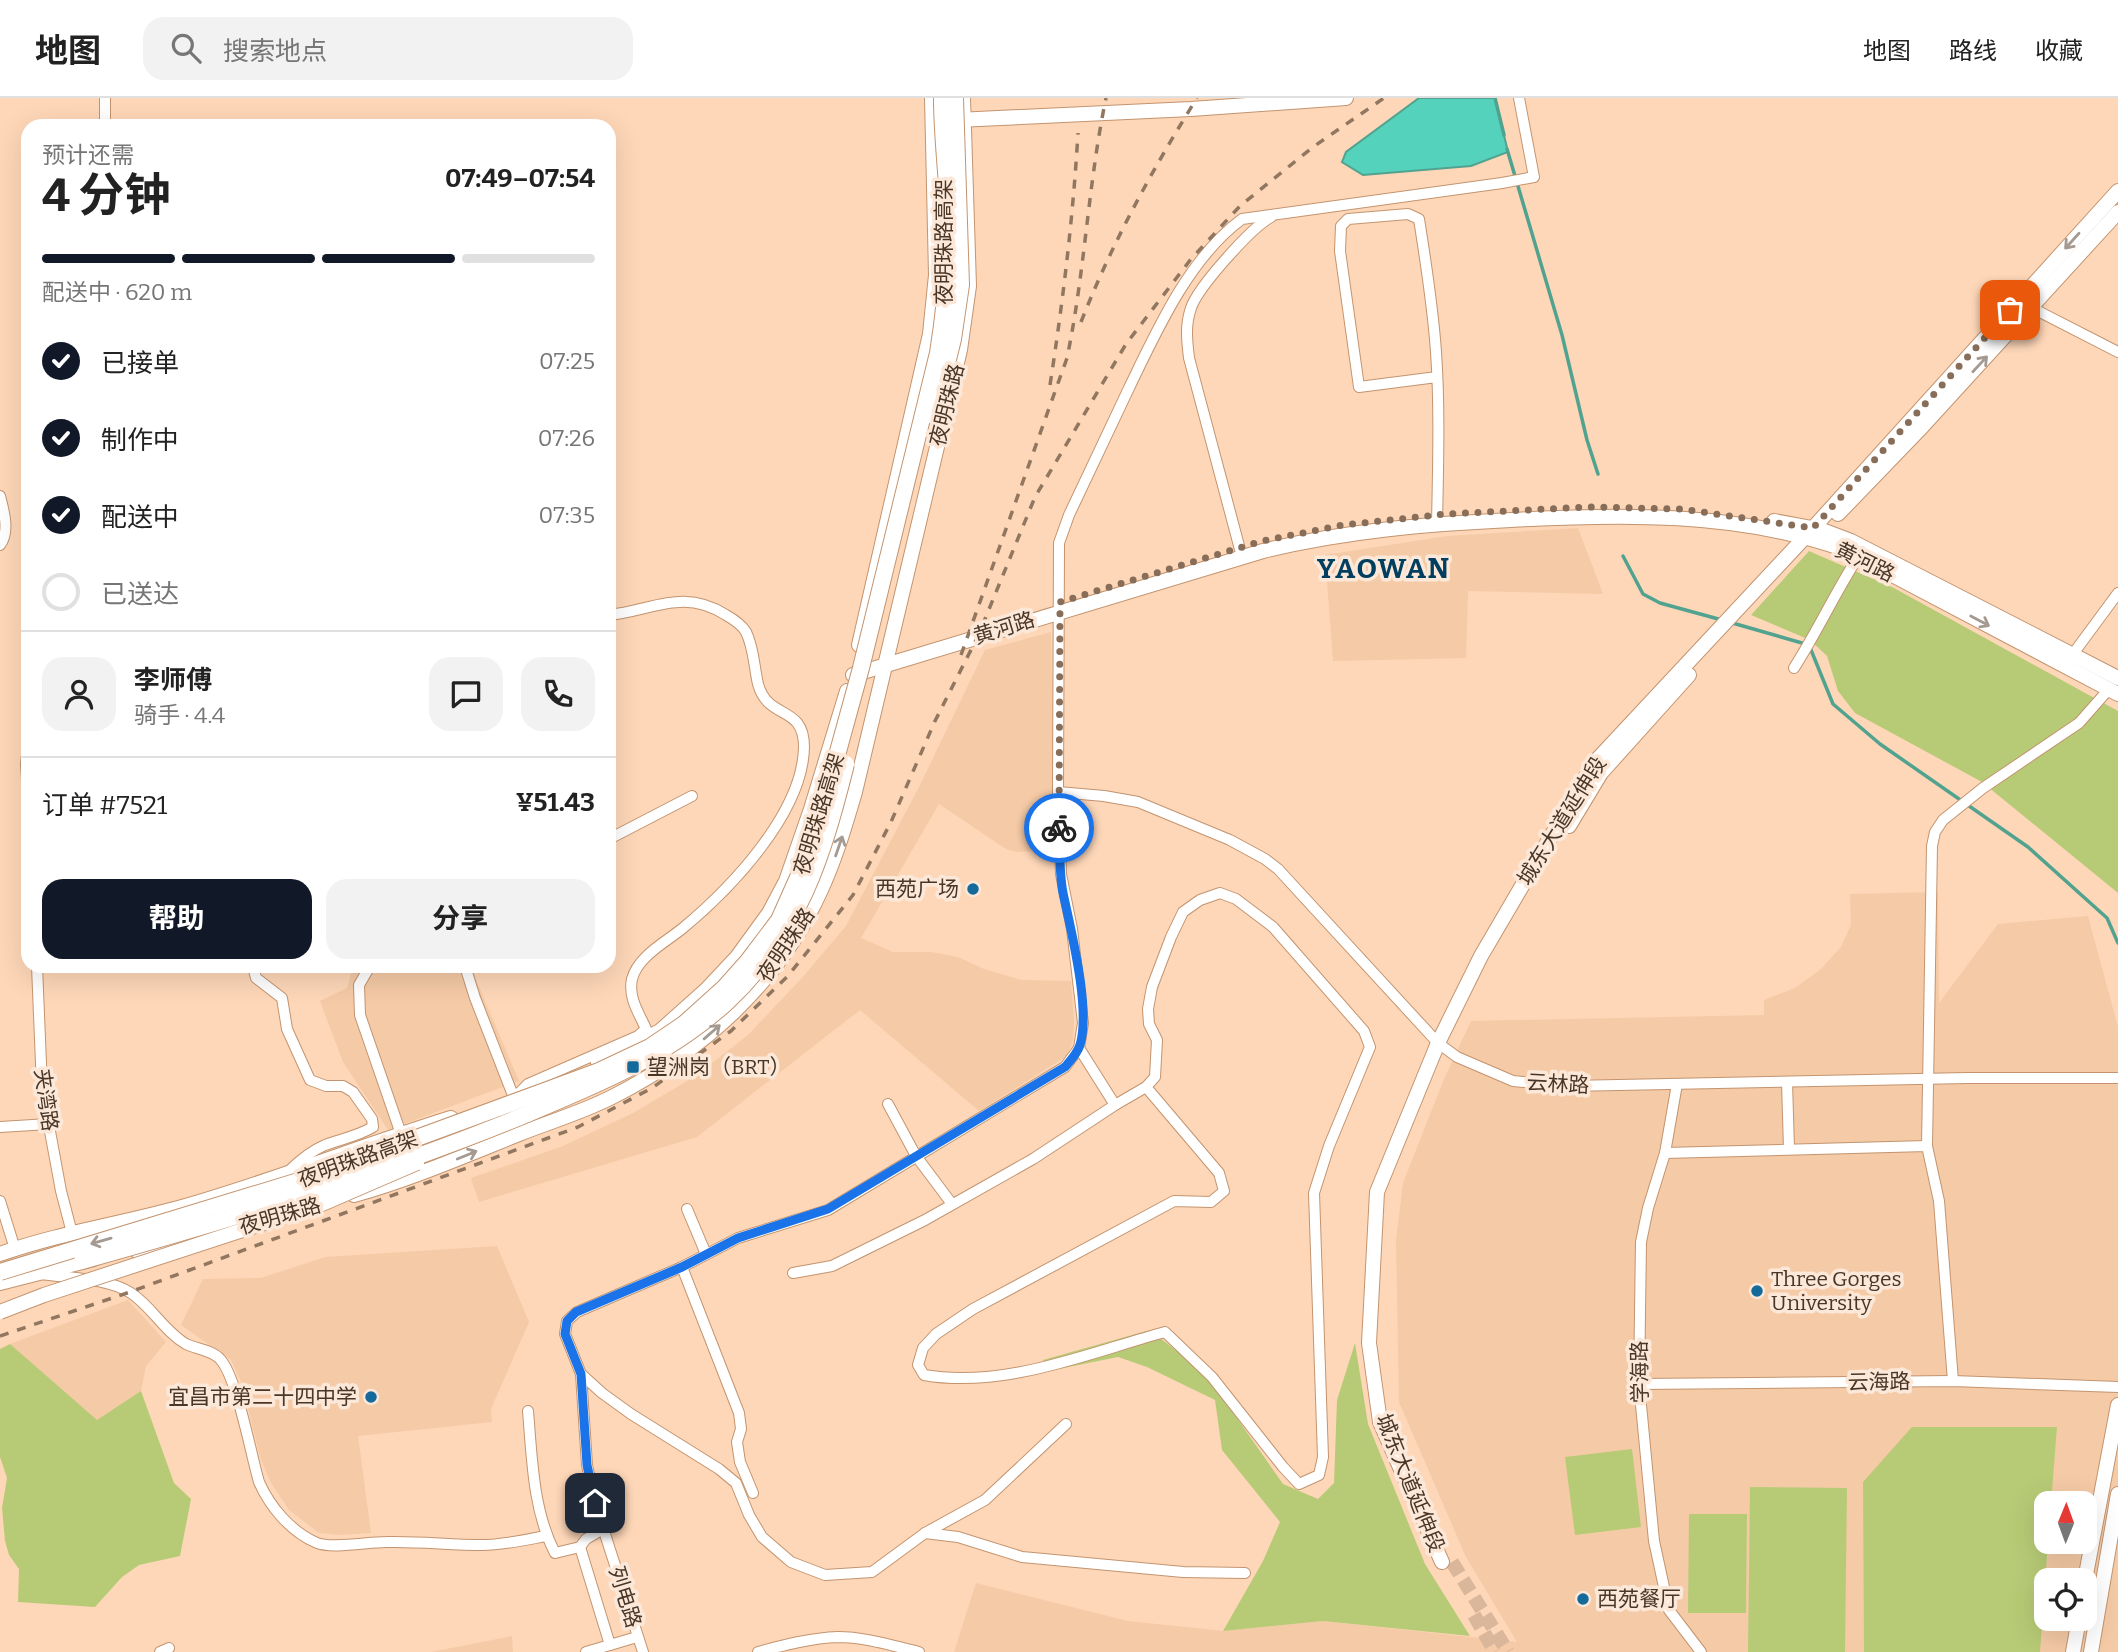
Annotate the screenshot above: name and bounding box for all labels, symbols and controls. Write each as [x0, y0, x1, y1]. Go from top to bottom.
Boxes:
search box [143, 17, 633, 80]
icon: search [167, 29, 205, 67]
text: 地图 [35, 31, 101, 71]
text: 搜索地点 [223, 36, 327, 67]
text: 地图 [1863, 37, 1911, 65]
text: 路线 [1949, 37, 1997, 65]
text: 收藏 [2035, 37, 2083, 65]
text: 预计还需 [42, 141, 134, 169]
text: 07:49–07:54 [445, 163, 595, 194]
text: 4 分钟 [42, 168, 170, 223]
street label: 夜明珠路高架 [931, 179, 957, 305]
one-way arrow [2064, 232, 2080, 250]
text: 配送中 · 620 m [42, 278, 192, 306]
pin [1980, 280, 2040, 340]
icon: bag [1991, 291, 2029, 329]
icon: check [42, 342, 80, 380]
text: 07:25 [539, 347, 595, 375]
text: 已接单 [101, 348, 179, 379]
one-way arrow [1972, 356, 1989, 373]
street label: 夜明珠路 [924, 361, 970, 449]
icon: check [42, 419, 80, 457]
text: 07:26 [538, 424, 595, 452]
text: 制作中 [101, 425, 179, 456]
icon: check [42, 496, 80, 534]
text: 07:35 [538, 501, 595, 529]
text: 配送中 [101, 502, 179, 533]
street label: 黄河路 [1831, 537, 1899, 587]
district label: YAOWAN [1317, 552, 1451, 585]
text: 已送达 [101, 579, 179, 610]
street label: 黄河路 [970, 606, 1038, 650]
one-way arrow [1970, 614, 1990, 628]
button: person [42, 657, 116, 731]
button: chat [429, 657, 503, 731]
button: phone [521, 657, 595, 731]
text: 李师傅 [134, 665, 212, 696]
text: 骑手 · 4.4 [134, 701, 225, 729]
street label: 夜明珠路高架 [788, 750, 850, 878]
street label: 城东大道延伸段 [1512, 752, 1612, 890]
text: ¥51.43 [516, 787, 595, 818]
text: 订单 #7521 [42, 790, 167, 821]
courier [1024, 793, 1094, 863]
icon: bike [1040, 809, 1078, 847]
one-way arrow [833, 835, 846, 857]
place label: 西苑广场 [875, 876, 959, 902]
button: 帮助 [42, 879, 312, 959]
button: 分享 [326, 879, 595, 959]
marker: 西苑广场 [965, 881, 981, 897]
street label: 夜明珠路 [752, 903, 820, 987]
one-way arrow [703, 1024, 721, 1040]
place label: 望洲岗（BRT） [647, 1054, 791, 1080]
marker: 望洲岗（BRT） [625, 1059, 641, 1075]
street label: 夹湾路 [29, 1067, 63, 1133]
street label: 云林路 [1526, 1069, 1590, 1099]
street label: 夜明珠路高架 [294, 1125, 422, 1193]
one-way arrow [455, 1148, 477, 1161]
street label: 夜明珠路 [236, 1192, 324, 1240]
one-way arrow [90, 1236, 112, 1249]
place label: Three Gorges University [1771, 1266, 1901, 1316]
marker: Three Gorges University [1749, 1283, 1765, 1299]
street label: 学海路 [1626, 1340, 1654, 1404]
street label: 云海路 [1847, 1368, 1911, 1396]
place label: 宜昌市第二十四中学 [168, 1384, 357, 1410]
marker: 宜昌市第二十四中学 [363, 1389, 379, 1405]
street label: 城东大道延伸段 [1370, 1410, 1450, 1556]
pin [565, 1473, 625, 1533]
icon: home [576, 1484, 614, 1522]
north arrow [2034, 1491, 2096, 1554]
map controls [2034, 1491, 2097, 1631]
street label: 列电路 [603, 1563, 647, 1631]
button: locate [2034, 1568, 2097, 1631]
place label: 西苑餐厅 [1597, 1586, 1681, 1612]
marker: 西苑餐厅 [1575, 1591, 1591, 1607]

